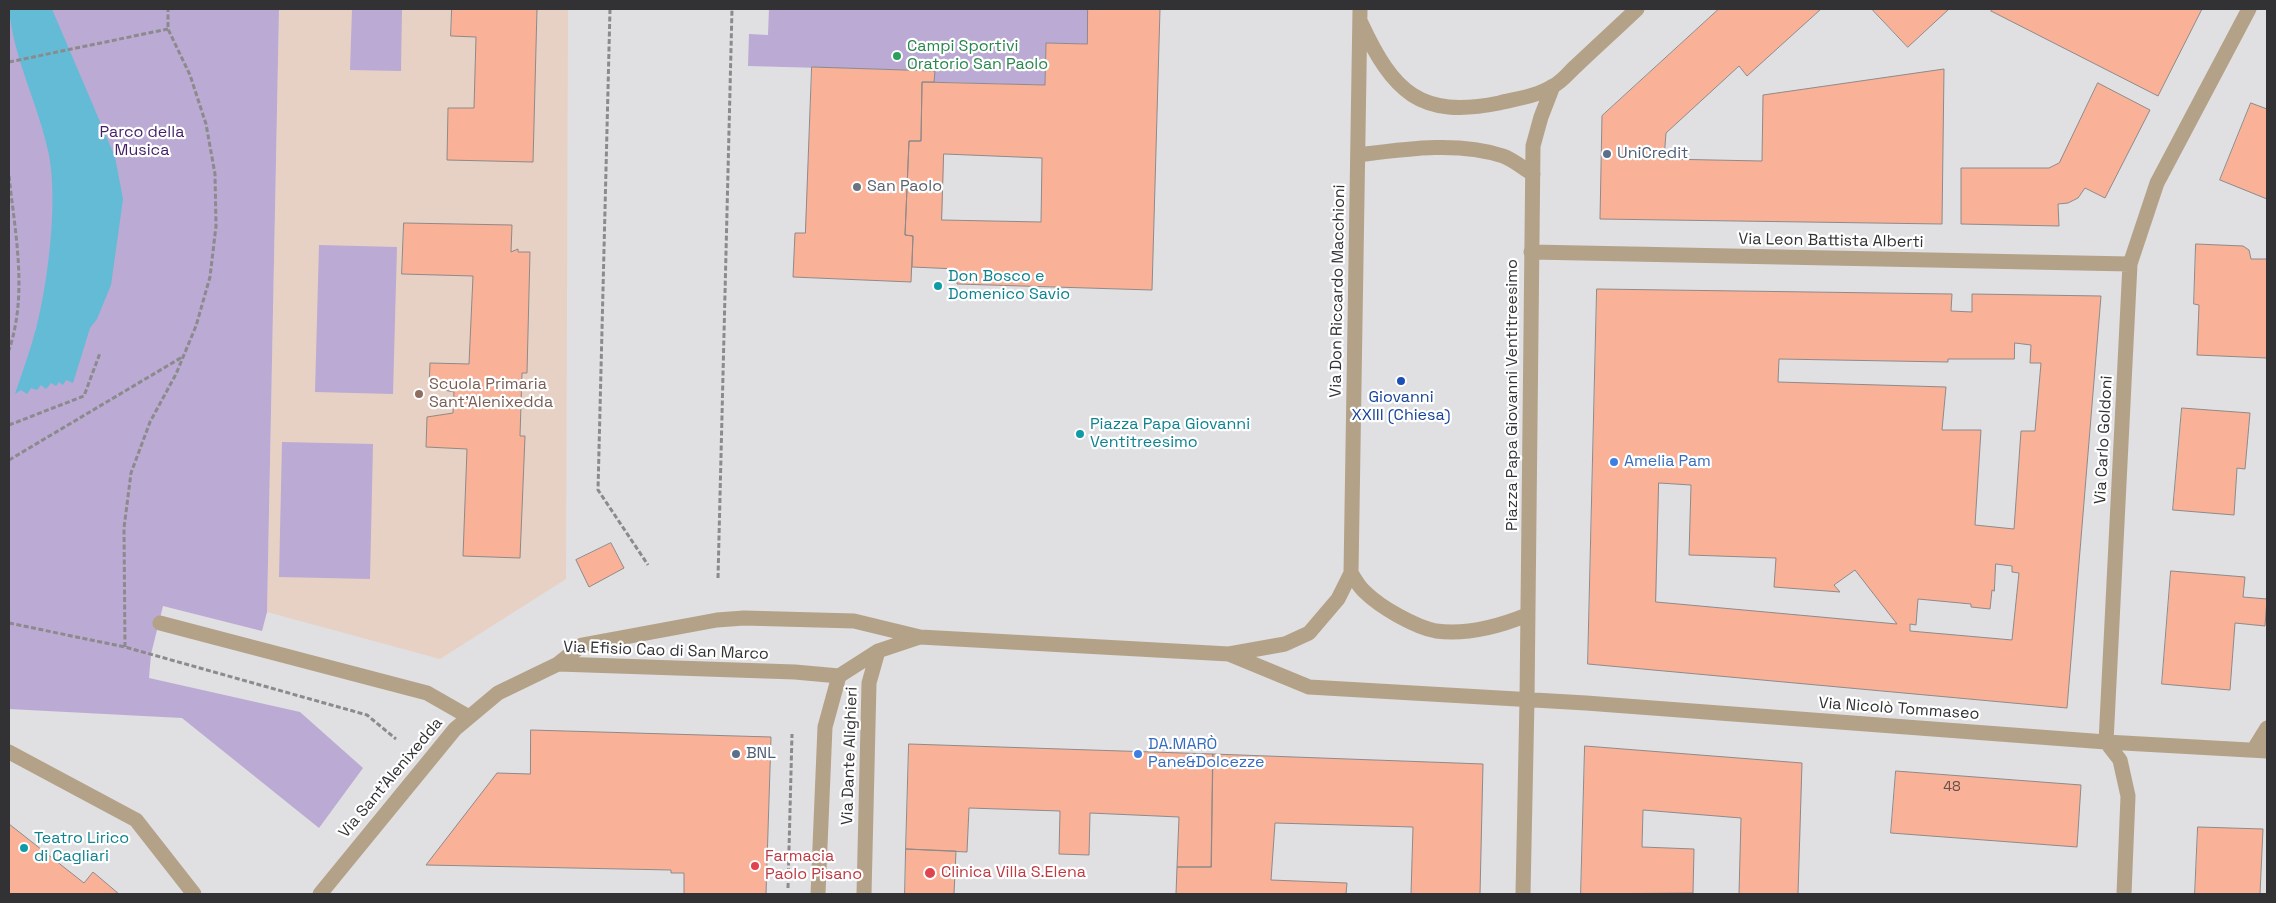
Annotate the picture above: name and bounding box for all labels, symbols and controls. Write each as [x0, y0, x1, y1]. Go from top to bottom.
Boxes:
place label: Campi Sportivi Oratorio San Paolo [907, 37, 1048, 75]
marker: Campi Sportivi Oratorio San Paolo [891, 50, 903, 62]
park label: Parco della Musica [100, 123, 184, 161]
place label: UniCredit [1617, 144, 1688, 164]
marker: UniCredit [1601, 148, 1613, 160]
place label: San Paolo [867, 177, 942, 197]
marker: San Paolo [851, 181, 863, 193]
street label: Via Don Riccardo Macchioni [1327, 184, 1349, 398]
street label: Via Leon Battista Alberti [1738, 230, 1924, 252]
street label: Piazza Papa Giovanni Ventitreesimo [1503, 259, 1523, 531]
place label: Don Bosco e Domenico Savio [948, 267, 1070, 305]
marker: Don Bosco e Domenico Savio [932, 280, 944, 292]
place label: Scuola Primaria Sant'Alenixedda [429, 375, 553, 413]
marker: Giovanni XXIII (Chiesa) [1395, 375, 1407, 387]
street label: Via Carlo Goldoni [2091, 375, 2117, 505]
marker: Scuola Primaria Sant'Alenixedda [413, 388, 425, 400]
place label: Giovanni XXIII (Chiesa) [1351, 388, 1451, 426]
place label: Piazza Papa Giovanni Ventitreesimo [1090, 415, 1250, 453]
marker: Piazza Papa Giovanni Ventitreesimo [1074, 428, 1086, 440]
place label: Amelia Pam [1624, 452, 1711, 472]
marker: Amelia Pam [1608, 456, 1620, 468]
street label: Via Efisio Cao di San Marco [563, 638, 769, 664]
street label: Via Dante Alighieri [838, 686, 862, 826]
street label: Via Nicolò Tommaseo [1818, 694, 1980, 724]
street label: Via Sant'Alenixedda [335, 714, 447, 842]
place label: DA.MARÒ Pane&Dolcezze [1148, 735, 1265, 773]
place label: BNL [746, 744, 776, 764]
marker: BNL [730, 748, 742, 760]
marker: DA.MARÒ Pane&Dolcezze [1132, 748, 1144, 760]
house number: 48 [1943, 779, 1961, 795]
place label: Teatro Lirico di Cagliari [34, 829, 129, 867]
marker: Teatro Lirico di Cagliari [18, 842, 30, 854]
place label: Farmacia Paolo Pisano [765, 847, 862, 885]
marker: Farmacia Paolo Pisano [749, 860, 761, 872]
place label: Clinica Villa S.Elena [941, 863, 1086, 883]
marker: Clinica Villa S.Elena [923, 866, 937, 880]

